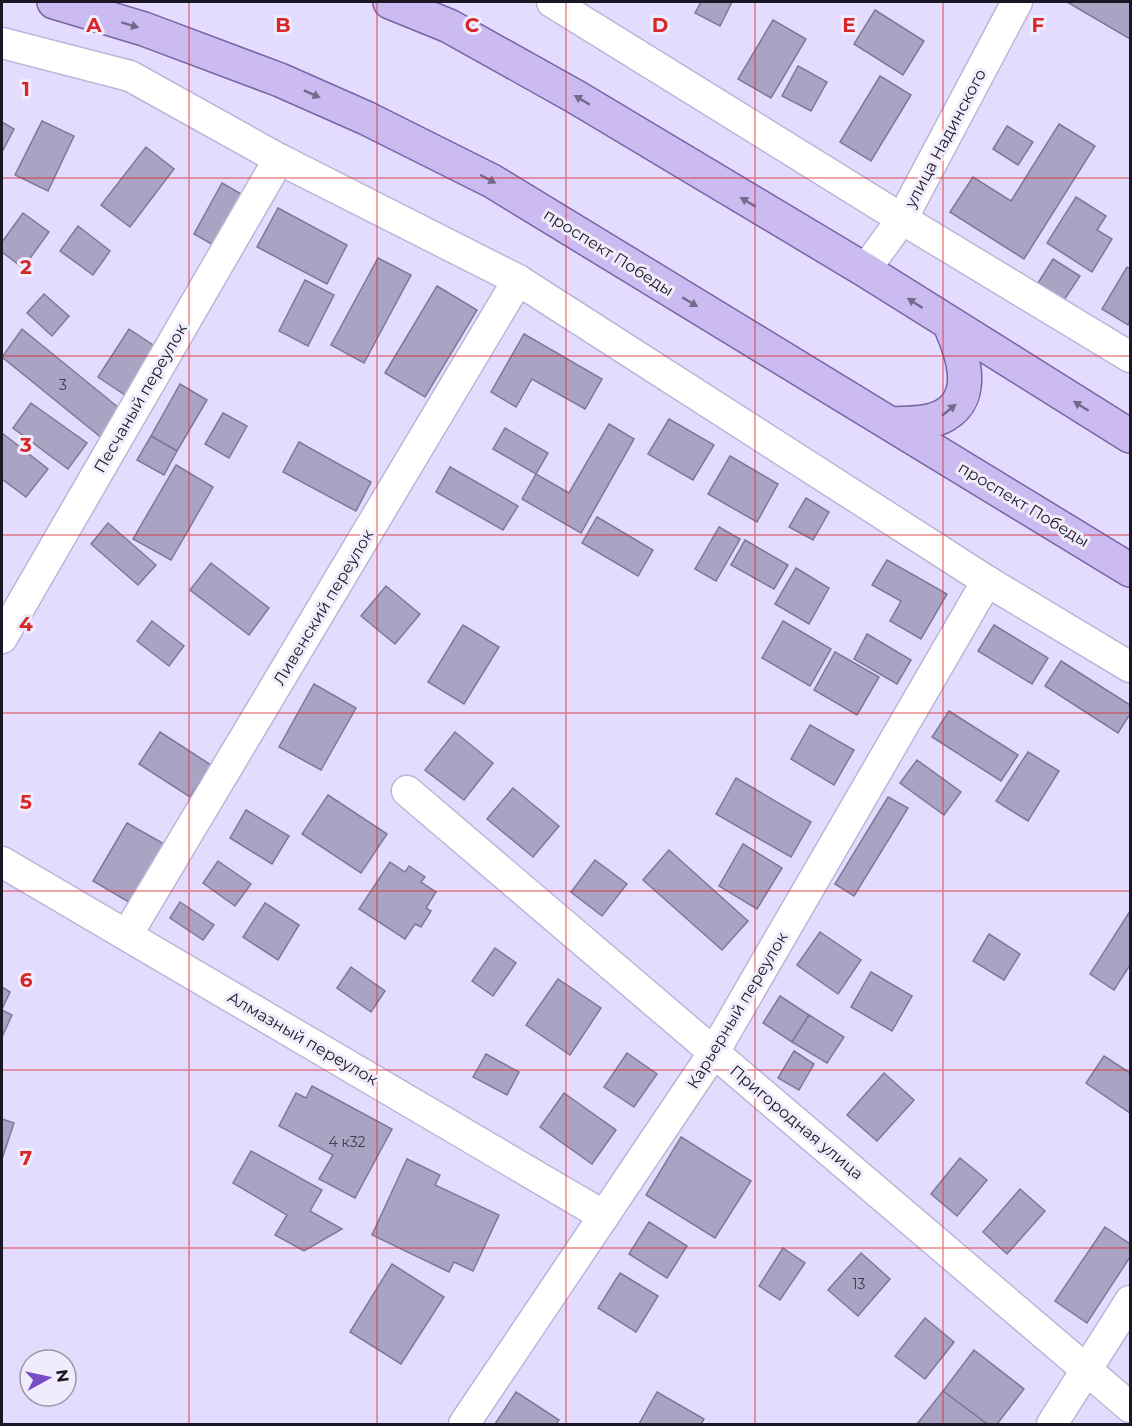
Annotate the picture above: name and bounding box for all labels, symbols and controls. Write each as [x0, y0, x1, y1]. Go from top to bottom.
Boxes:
text: A [85, 13, 102, 37]
text: B [275, 13, 291, 37]
text: C [465, 13, 480, 37]
text: D [652, 13, 668, 37]
text: E [842, 13, 856, 37]
text: F [1032, 13, 1045, 37]
one-way arrow [121, 21, 139, 30]
street label: улица Надинского [900, 66, 990, 212]
text: 1 [22, 77, 30, 101]
one-way arrow [304, 89, 322, 99]
one-way arrow [574, 95, 590, 106]
one-way arrow [479, 174, 496, 184]
one-way arrow [739, 197, 756, 207]
street label: проспект Победы [540, 205, 677, 300]
text: 2 [20, 255, 32, 279]
one-way arrow [682, 296, 698, 307]
one-way arrow [907, 297, 923, 308]
street label: Песчаный переулок [90, 320, 191, 476]
house number: 3 [59, 376, 67, 394]
one-way arrow [1073, 400, 1089, 411]
one-way arrow [940, 404, 956, 416]
text: 3 [19, 433, 32, 457]
street label: проспект Победы [955, 458, 1093, 551]
street label: Ливенский переулок [269, 525, 378, 688]
text: 4 [19, 612, 33, 636]
text: 5 [20, 790, 32, 814]
street label: Карьерный переулок [683, 928, 792, 1092]
text: 6 [20, 968, 33, 992]
street label: Алмазный переулок [224, 988, 382, 1090]
street label: Пригородная улица [726, 1061, 867, 1184]
house number: 4 к32 [329, 1133, 365, 1151]
text: 7 [20, 1146, 32, 1170]
house number: 13 [853, 1275, 866, 1293]
north arrow [18, 1348, 78, 1408]
text: N [52, 1368, 73, 1384]

